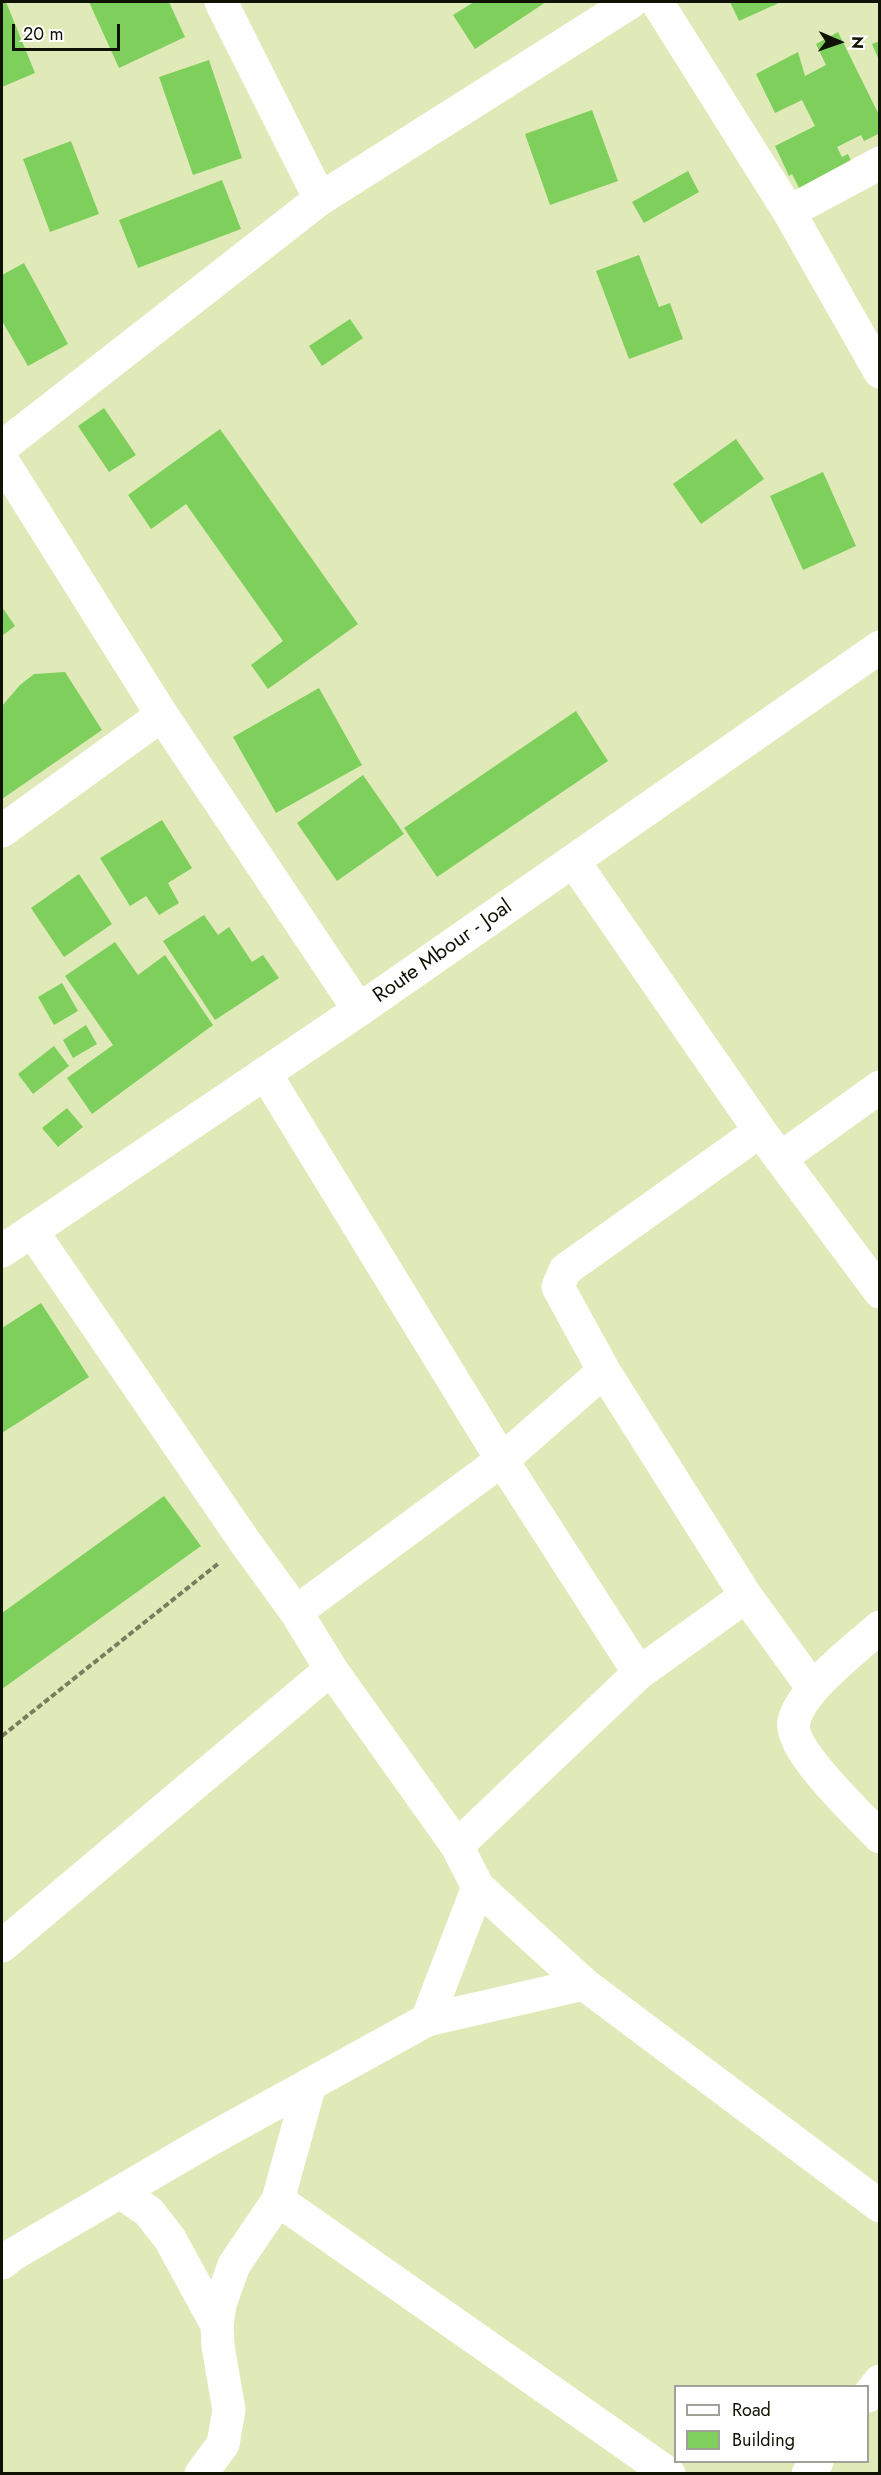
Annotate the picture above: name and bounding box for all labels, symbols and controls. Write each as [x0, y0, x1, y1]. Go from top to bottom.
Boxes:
scale bar [15, 12, 123, 50]
north arrow [809, 12, 869, 72]
text: 20 m [23, 21, 63, 47]
text: N [846, 36, 869, 49]
street label: Route Mbour - Joal [369, 895, 517, 1009]
legend [674, 2385, 869, 2463]
text: Road [732, 2397, 771, 2423]
text: Building [732, 2427, 795, 2453]

